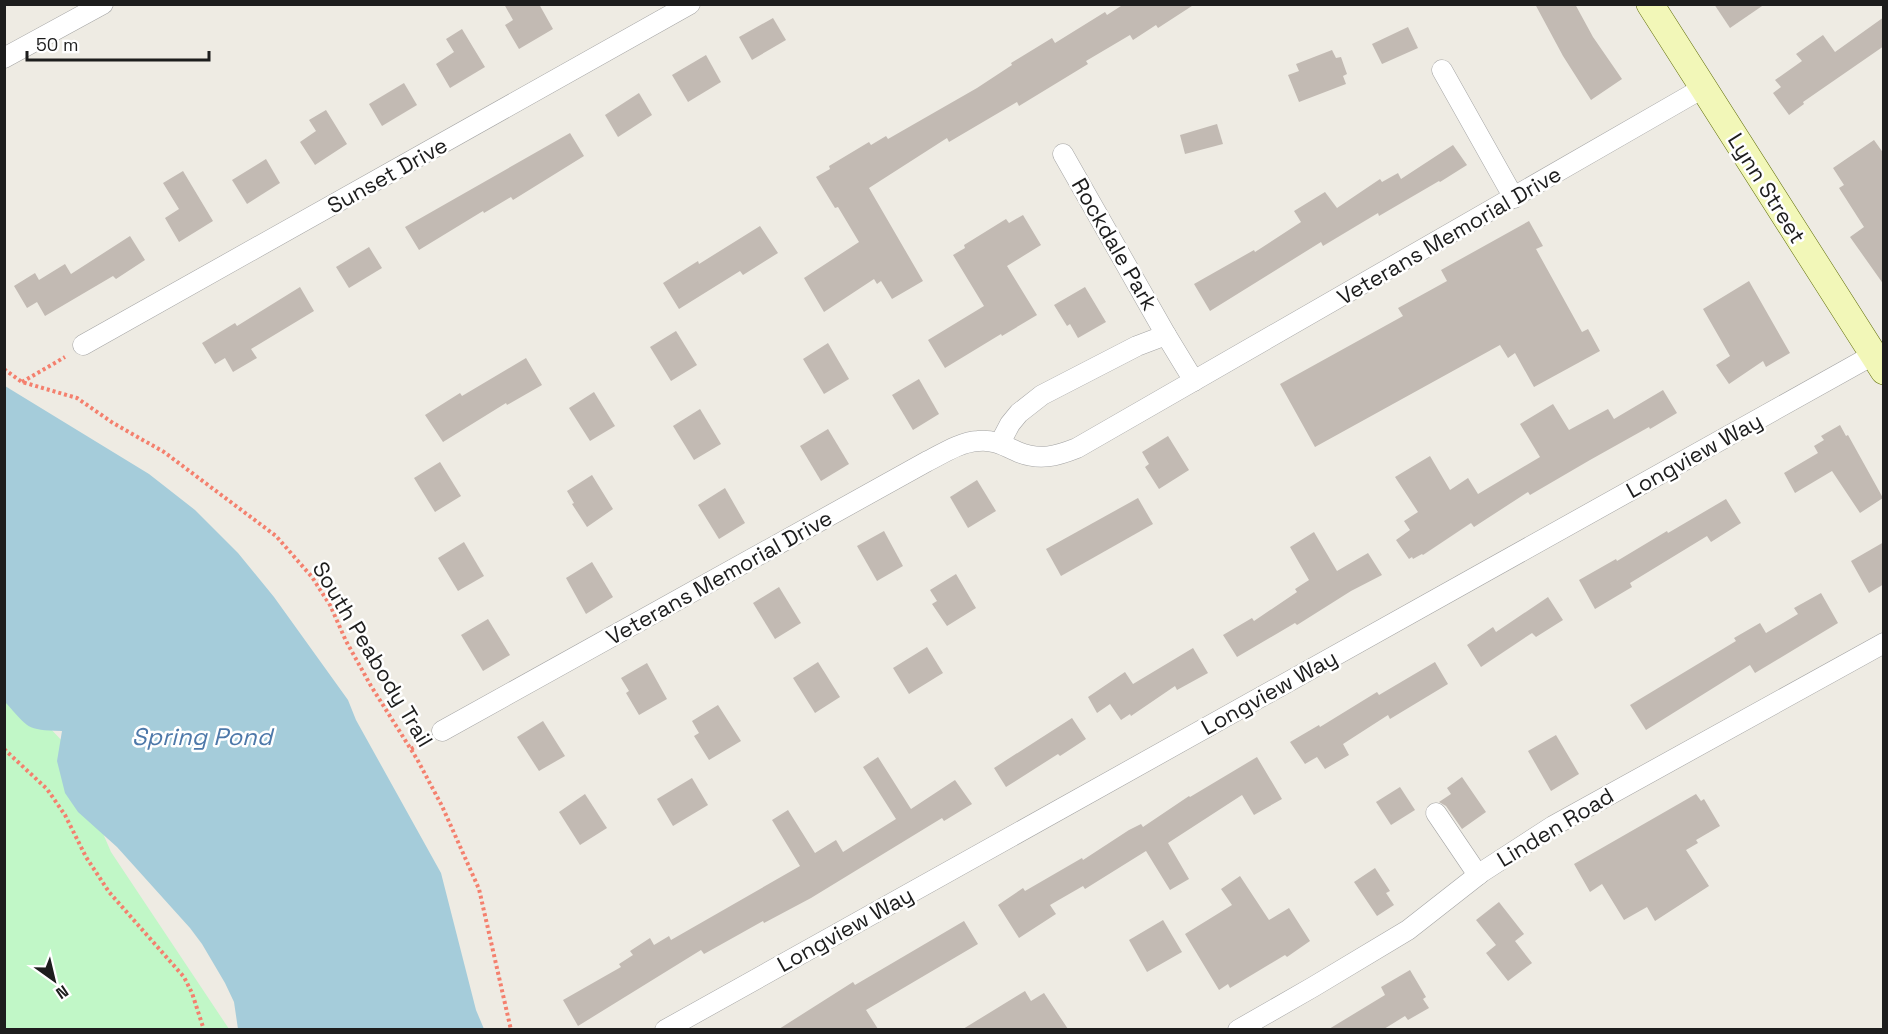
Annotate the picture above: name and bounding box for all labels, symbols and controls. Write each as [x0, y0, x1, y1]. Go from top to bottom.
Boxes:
scale bar [27, 24, 208, 62]
text: 50 m [36, 33, 78, 56]
street label: Lynn Street [1722, 127, 1812, 249]
street label: Sunset Drive [322, 130, 452, 220]
street label: Veterans Memorial Drive [1332, 159, 1566, 311]
street label: Rockdale Park [1066, 173, 1164, 315]
street label: Longview Way [1621, 406, 1767, 504]
street label: Veterans Memorial Drive [601, 503, 837, 651]
street label: South Peabody Trail [307, 556, 439, 752]
street label: Longview Way [1196, 643, 1342, 741]
water label: Spring Pond [132, 721, 275, 752]
street label: Linden Road [1492, 781, 1618, 873]
street label: Longview Way [772, 880, 918, 978]
north arrow [24, 950, 84, 1010]
text: N [52, 980, 72, 1004]

